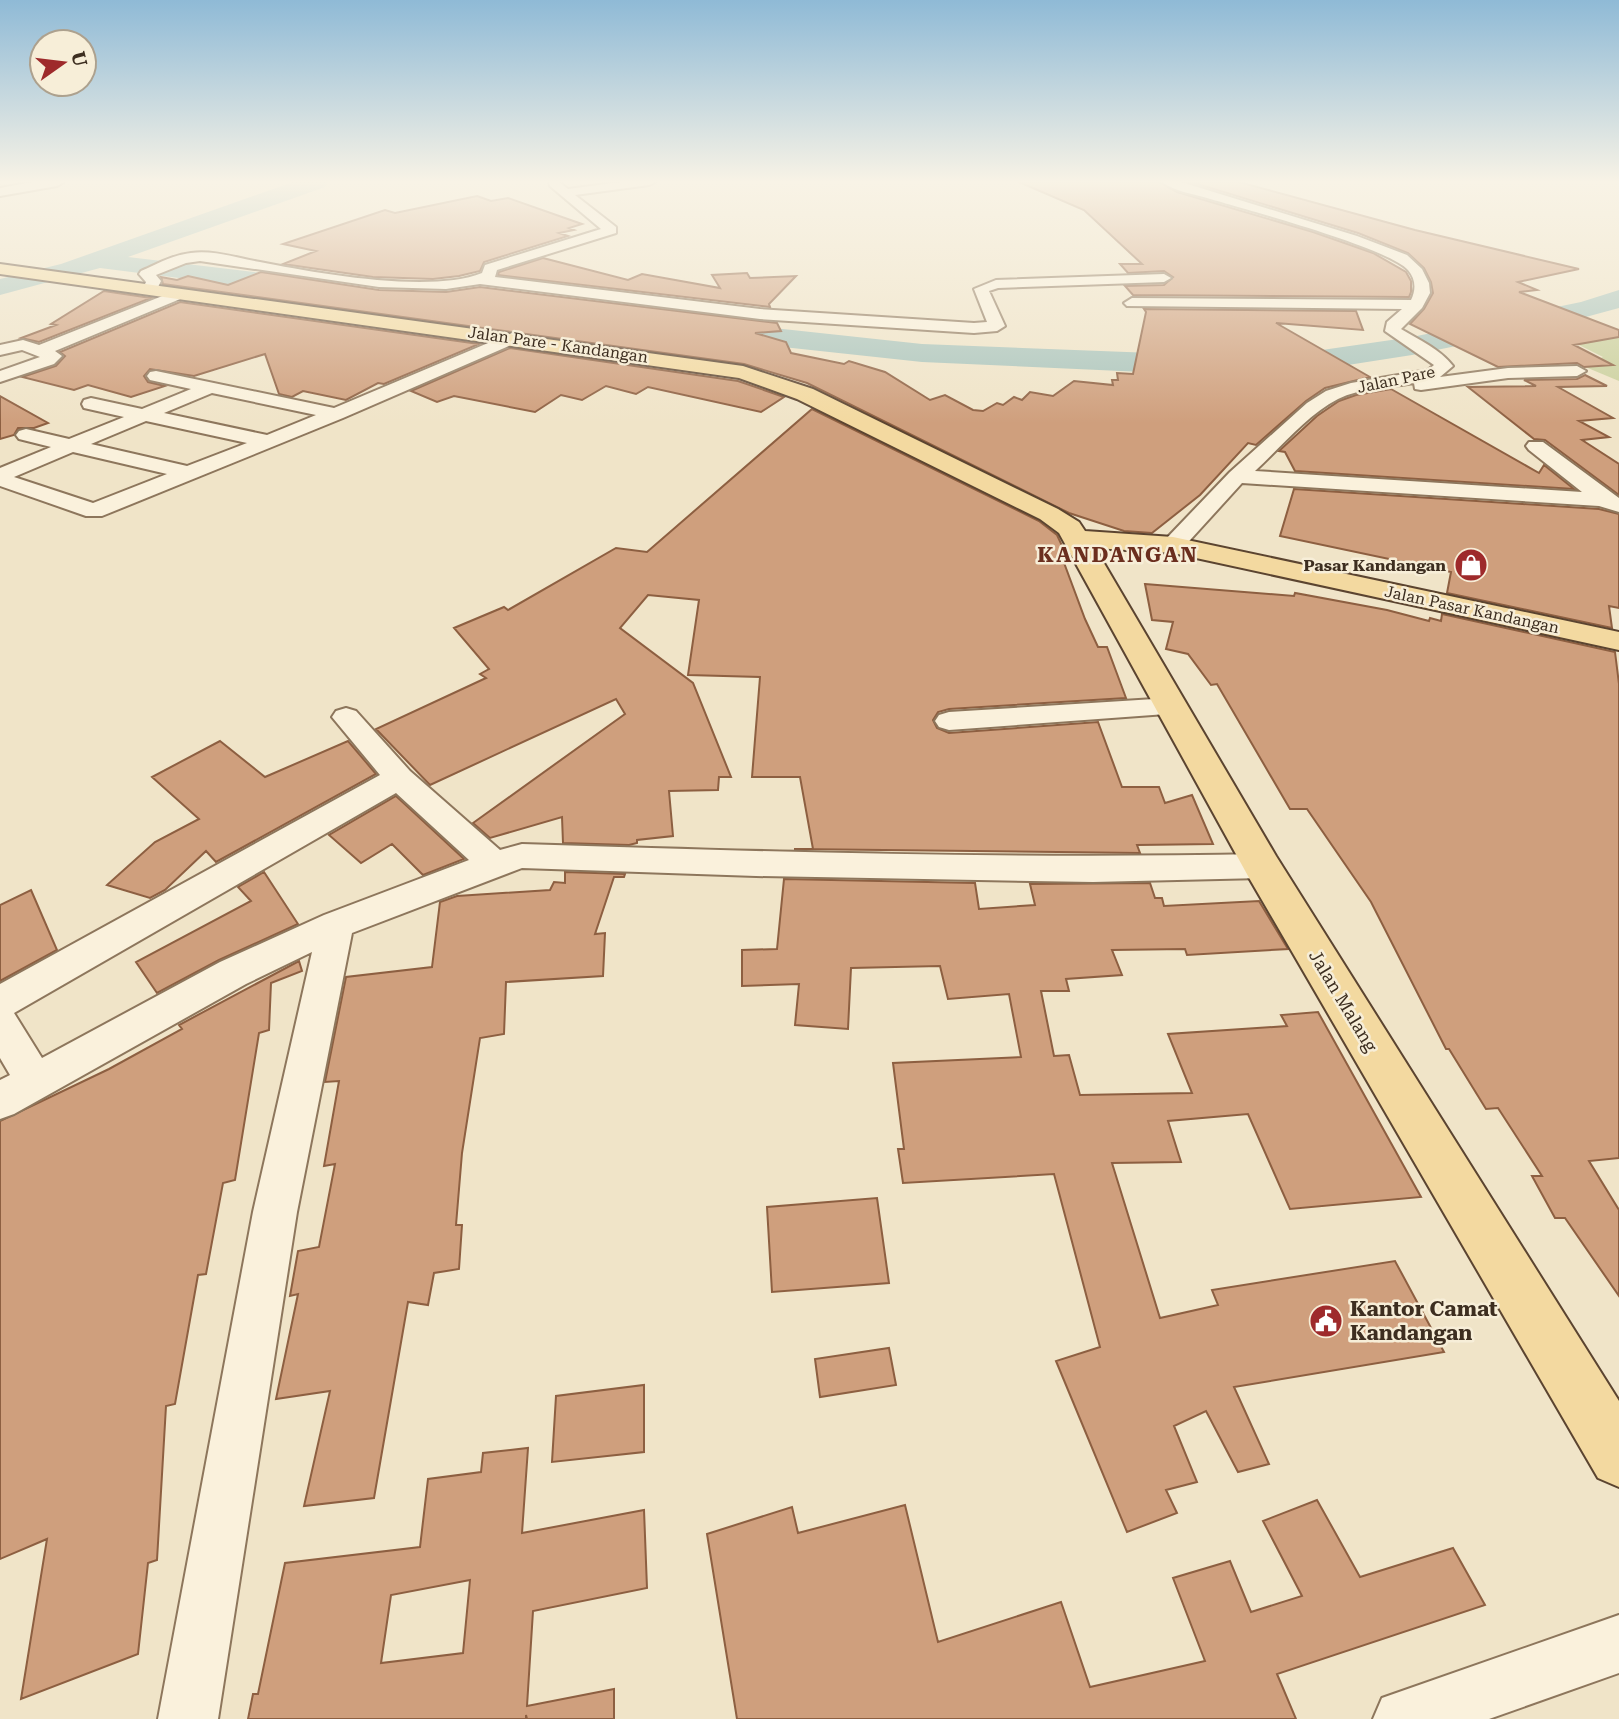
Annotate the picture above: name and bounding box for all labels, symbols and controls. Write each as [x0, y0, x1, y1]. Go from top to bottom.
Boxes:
north arrow [28, 28, 98, 98]
text: U [66, 49, 92, 69]
street label: Jalan Pare - Kandangan [467, 322, 649, 367]
street label: Jalan Pare [1355, 362, 1437, 397]
district label: KANDANGAN [1037, 543, 1199, 567]
shop icon: Pasar Kandangan [1452, 546, 1490, 584]
place label: Pasar Kandangan [1303, 556, 1446, 575]
street label: Jalan Pasar Kandangan [1383, 582, 1561, 637]
street label: Jalan Malang [1305, 946, 1382, 1056]
place label: Kantor Camat Kandangan [1350, 1297, 1498, 1345]
public building icon: Kantor Camat Kandangan [1307, 1302, 1345, 1340]

